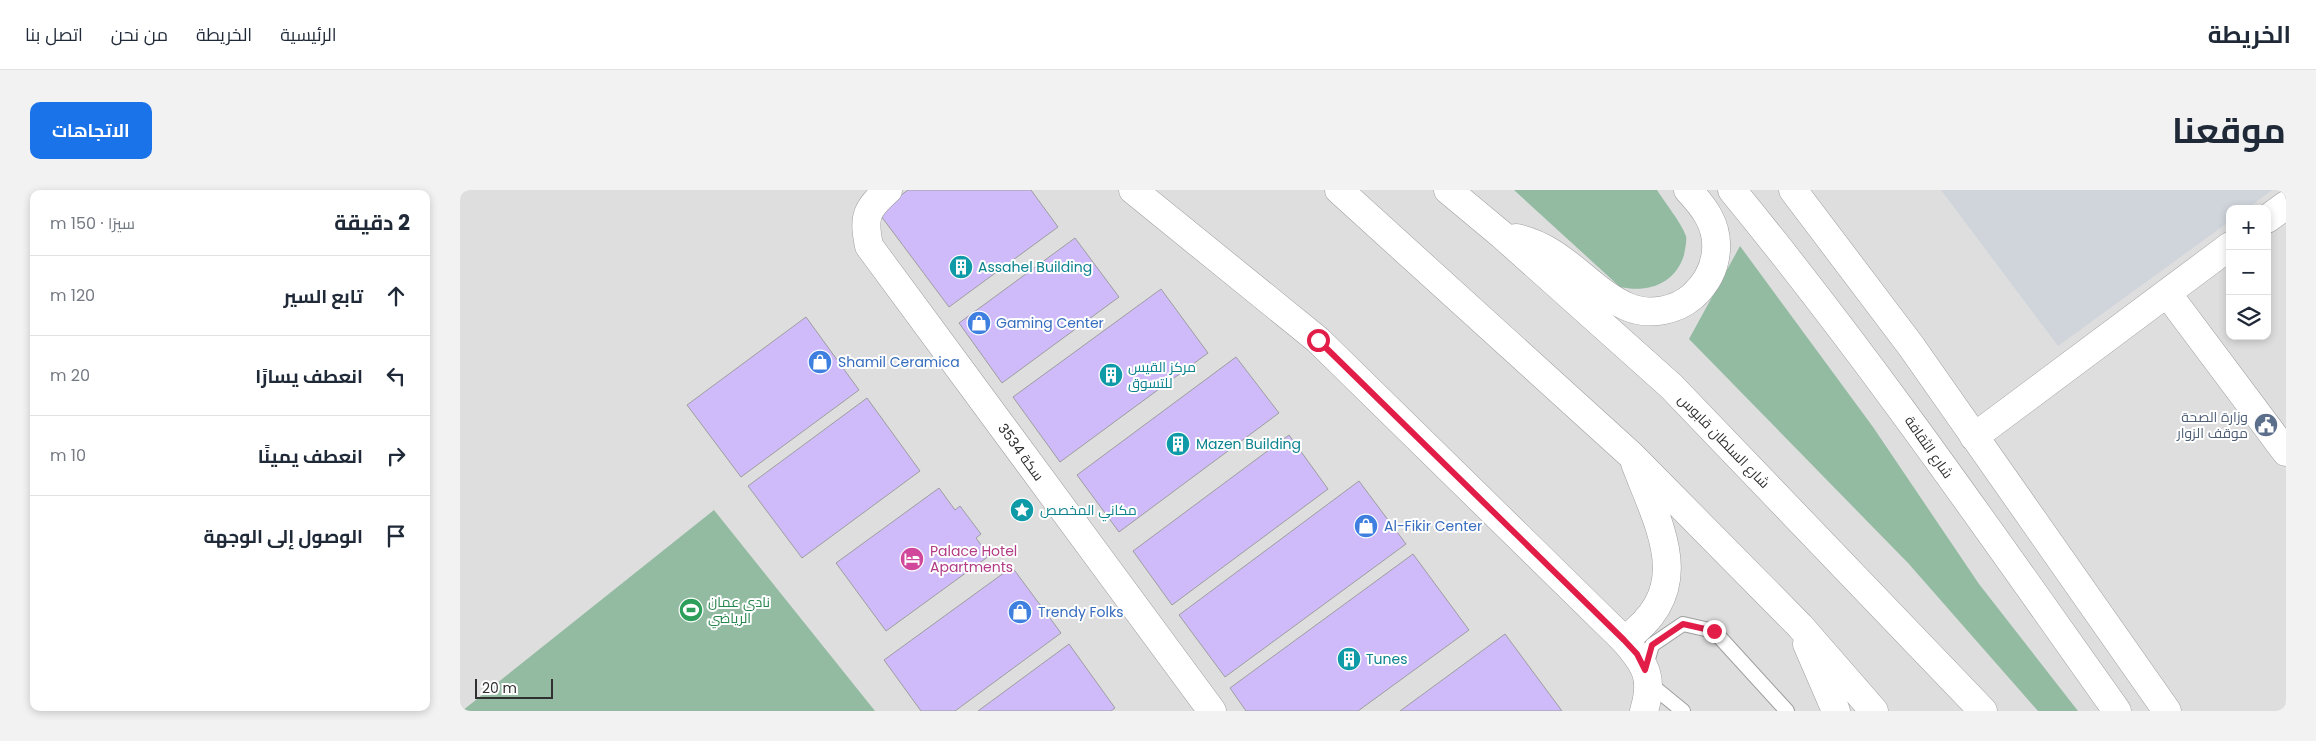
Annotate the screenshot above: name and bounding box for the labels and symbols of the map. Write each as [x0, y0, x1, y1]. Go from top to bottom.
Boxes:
building icon: Assahel Building [948, 254, 974, 280]
place label: Assahel Building [978, 257, 1092, 277]
shop icon: Gaming Center [966, 310, 992, 336]
place label: Gaming Center [996, 313, 1104, 333]
route start [1307, 329, 1330, 352]
shop icon: Shamil Ceramica [807, 349, 833, 375]
place label: Shamil Ceramica [838, 352, 960, 372]
place label: مركز القيس للتسوق [1128, 357, 1196, 393]
building icon: مركز القيس للتسوق [1098, 362, 1124, 388]
street label: شارع السلطان قابوس [1674, 389, 1774, 493]
place label: وزارة الصحة موقف الزوار [2176, 407, 2248, 443]
street label: شارع الثقافة [1900, 412, 1958, 482]
public building icon: وزارة الصحة موقف الزوار [2253, 412, 2279, 438]
street label: سكة 3534 [993, 419, 1049, 485]
building icon: Mazen Building [1165, 431, 1191, 457]
place label: Mazen Building [1196, 434, 1301, 454]
place icon: مكاني المخصص [1009, 497, 1035, 523]
place label: مكاني المخصص [1040, 500, 1137, 522]
shop icon: Al-Fikir Center [1353, 513, 1379, 539]
place label: Al-Fikir Center [1384, 516, 1482, 536]
place label: Palace Hotel Apartments [930, 541, 1017, 577]
hotel icon: Palace Hotel Apartments [899, 546, 925, 572]
place label: نادي عمان الرياضي [708, 592, 770, 629]
sports icon: نادي عمان الرياضي [678, 597, 704, 623]
shop icon: Trendy Folks [1007, 599, 1033, 625]
place label: Trendy Folks [1038, 602, 1124, 622]
route end [1703, 620, 1726, 643]
building icon: Tunes [1336, 646, 1362, 672]
place label: Tunes [1366, 649, 1407, 669]
scale bar [475, 676, 552, 699]

